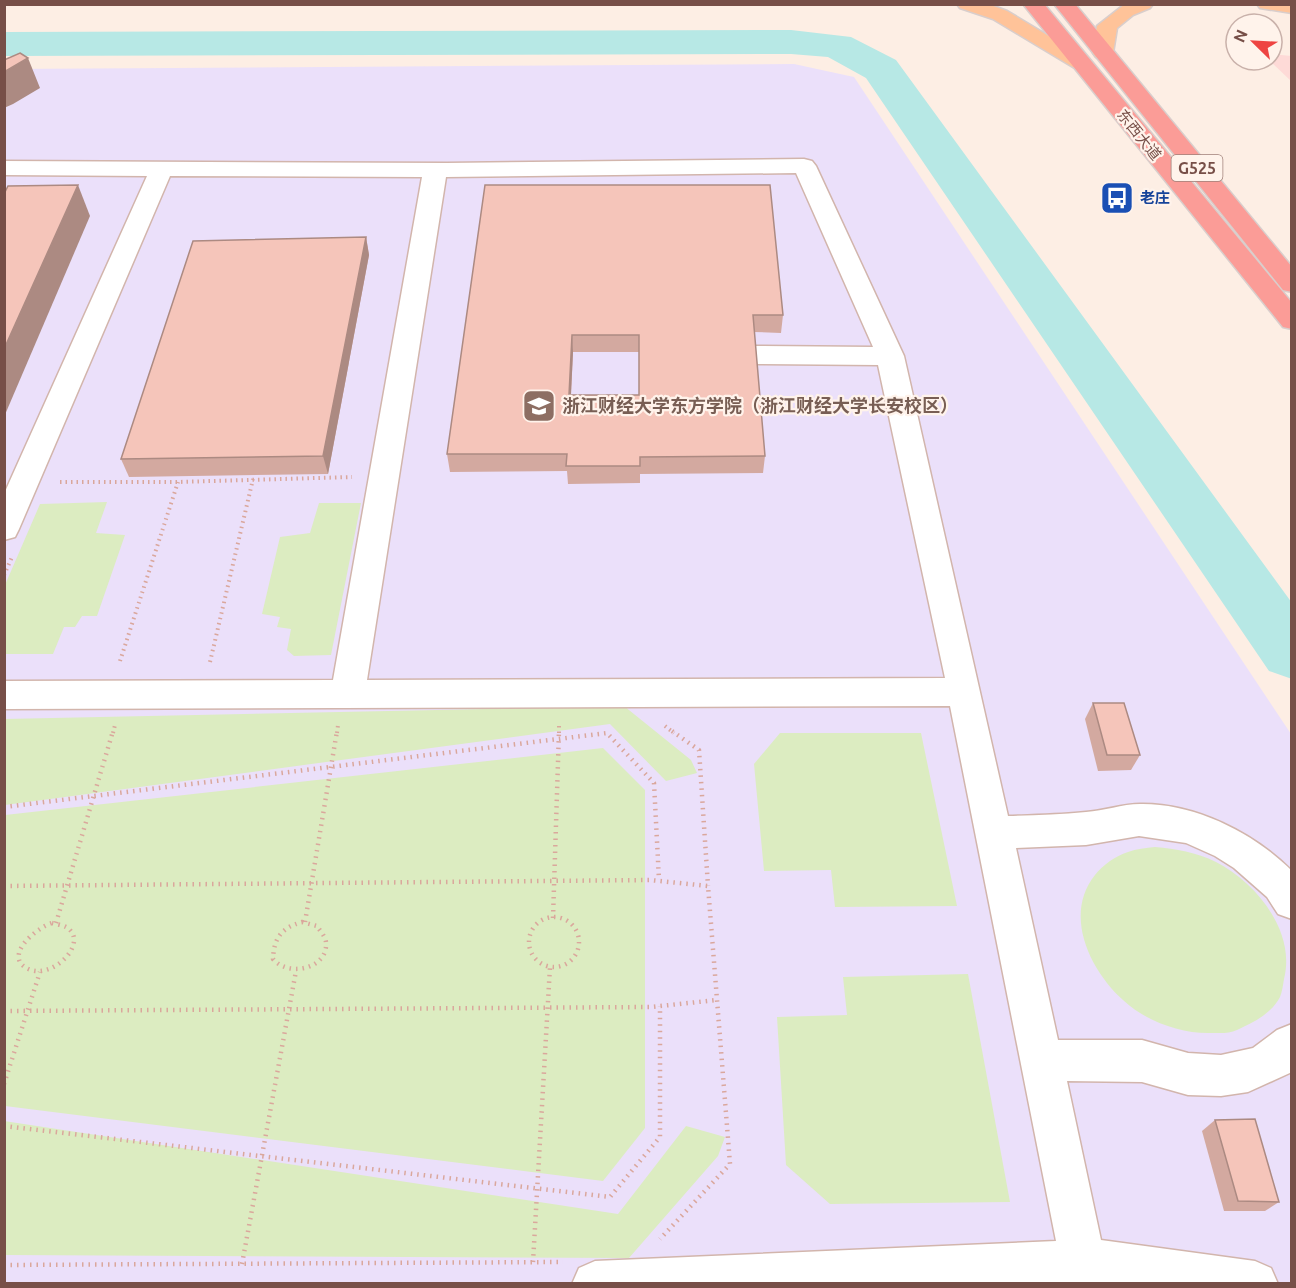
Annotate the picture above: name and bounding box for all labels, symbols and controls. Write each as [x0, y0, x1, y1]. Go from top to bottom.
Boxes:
north arrow [1224, 12, 1284, 72]
text: N [1230, 27, 1251, 45]
street label: 东西大道 [1114, 106, 1165, 163]
road number: G525 [1172, 155, 1222, 181]
bus stop icon: 老庄 [1099, 180, 1135, 216]
place label: 老庄 [1140, 189, 1170, 206]
school or university icon: 浙江财经大学东方学院（浙江财经大学长安校区） [521, 388, 557, 424]
place label: 浙江财经大学东方学院（浙江财经大学长安校区） [562, 395, 958, 415]

